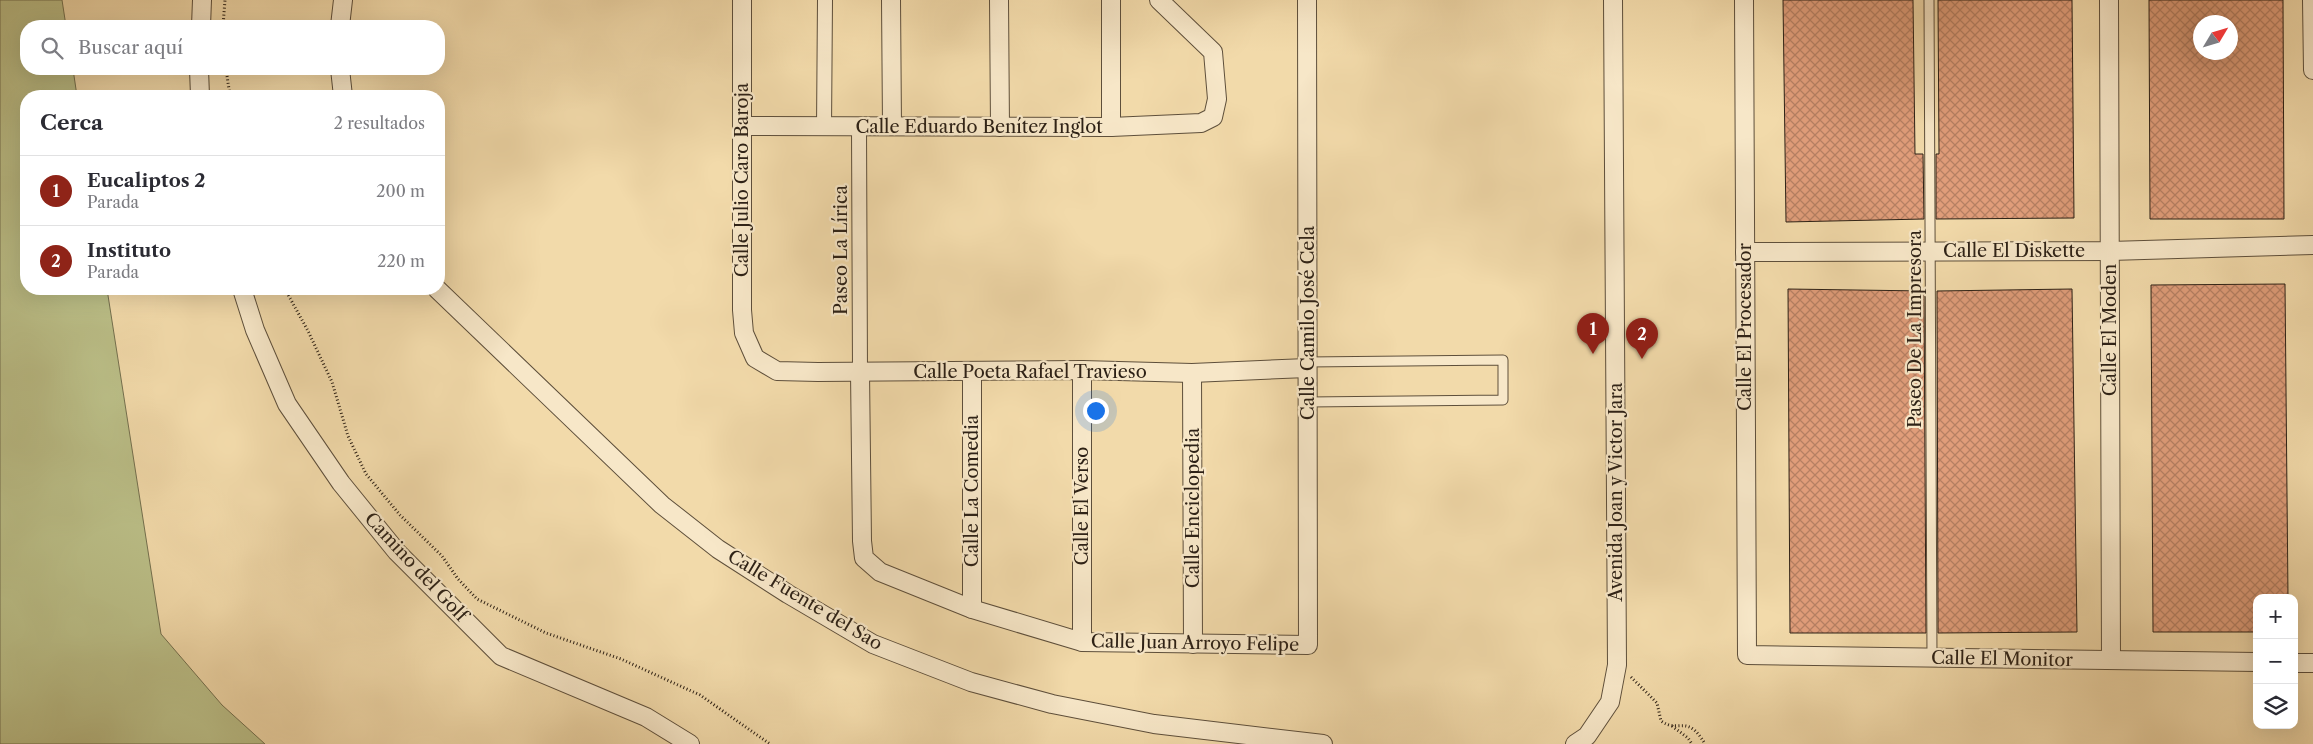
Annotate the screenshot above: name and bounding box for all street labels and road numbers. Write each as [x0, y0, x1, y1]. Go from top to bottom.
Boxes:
street label: Calle Julio Caro Baroja [731, 82, 753, 277]
street label: Calle Eduardo Benítez Inglot [855, 116, 1103, 138]
street label: Paseo La Lírica [830, 184, 852, 315]
street label: Calle Camilo José Cela [1297, 225, 1319, 420]
street label: Paseo De La Impresora [1904, 229, 1926, 428]
street label: Calle El Diskette [1943, 240, 2085, 262]
street label: Calle El Procesador [1734, 242, 1756, 411]
street label: Calle El Moden [2099, 264, 2121, 396]
street label: Calle Poeta Rafael Travieso [913, 361, 1147, 383]
street label: Avenida Joan y Victor Jara [1605, 382, 1627, 603]
street label: Calle La Comedia [961, 414, 983, 567]
street label: Calle Enciclopedia [1182, 427, 1204, 588]
street label: Calle El Verso [1071, 447, 1093, 565]
street label: Camino del Golf [360, 508, 474, 628]
street label: Calle Fuente del Sao [724, 545, 886, 655]
street label: Calle Juan Arroyo Felipe [1091, 630, 1299, 656]
street label: Calle El Monitor [1931, 647, 2074, 671]

